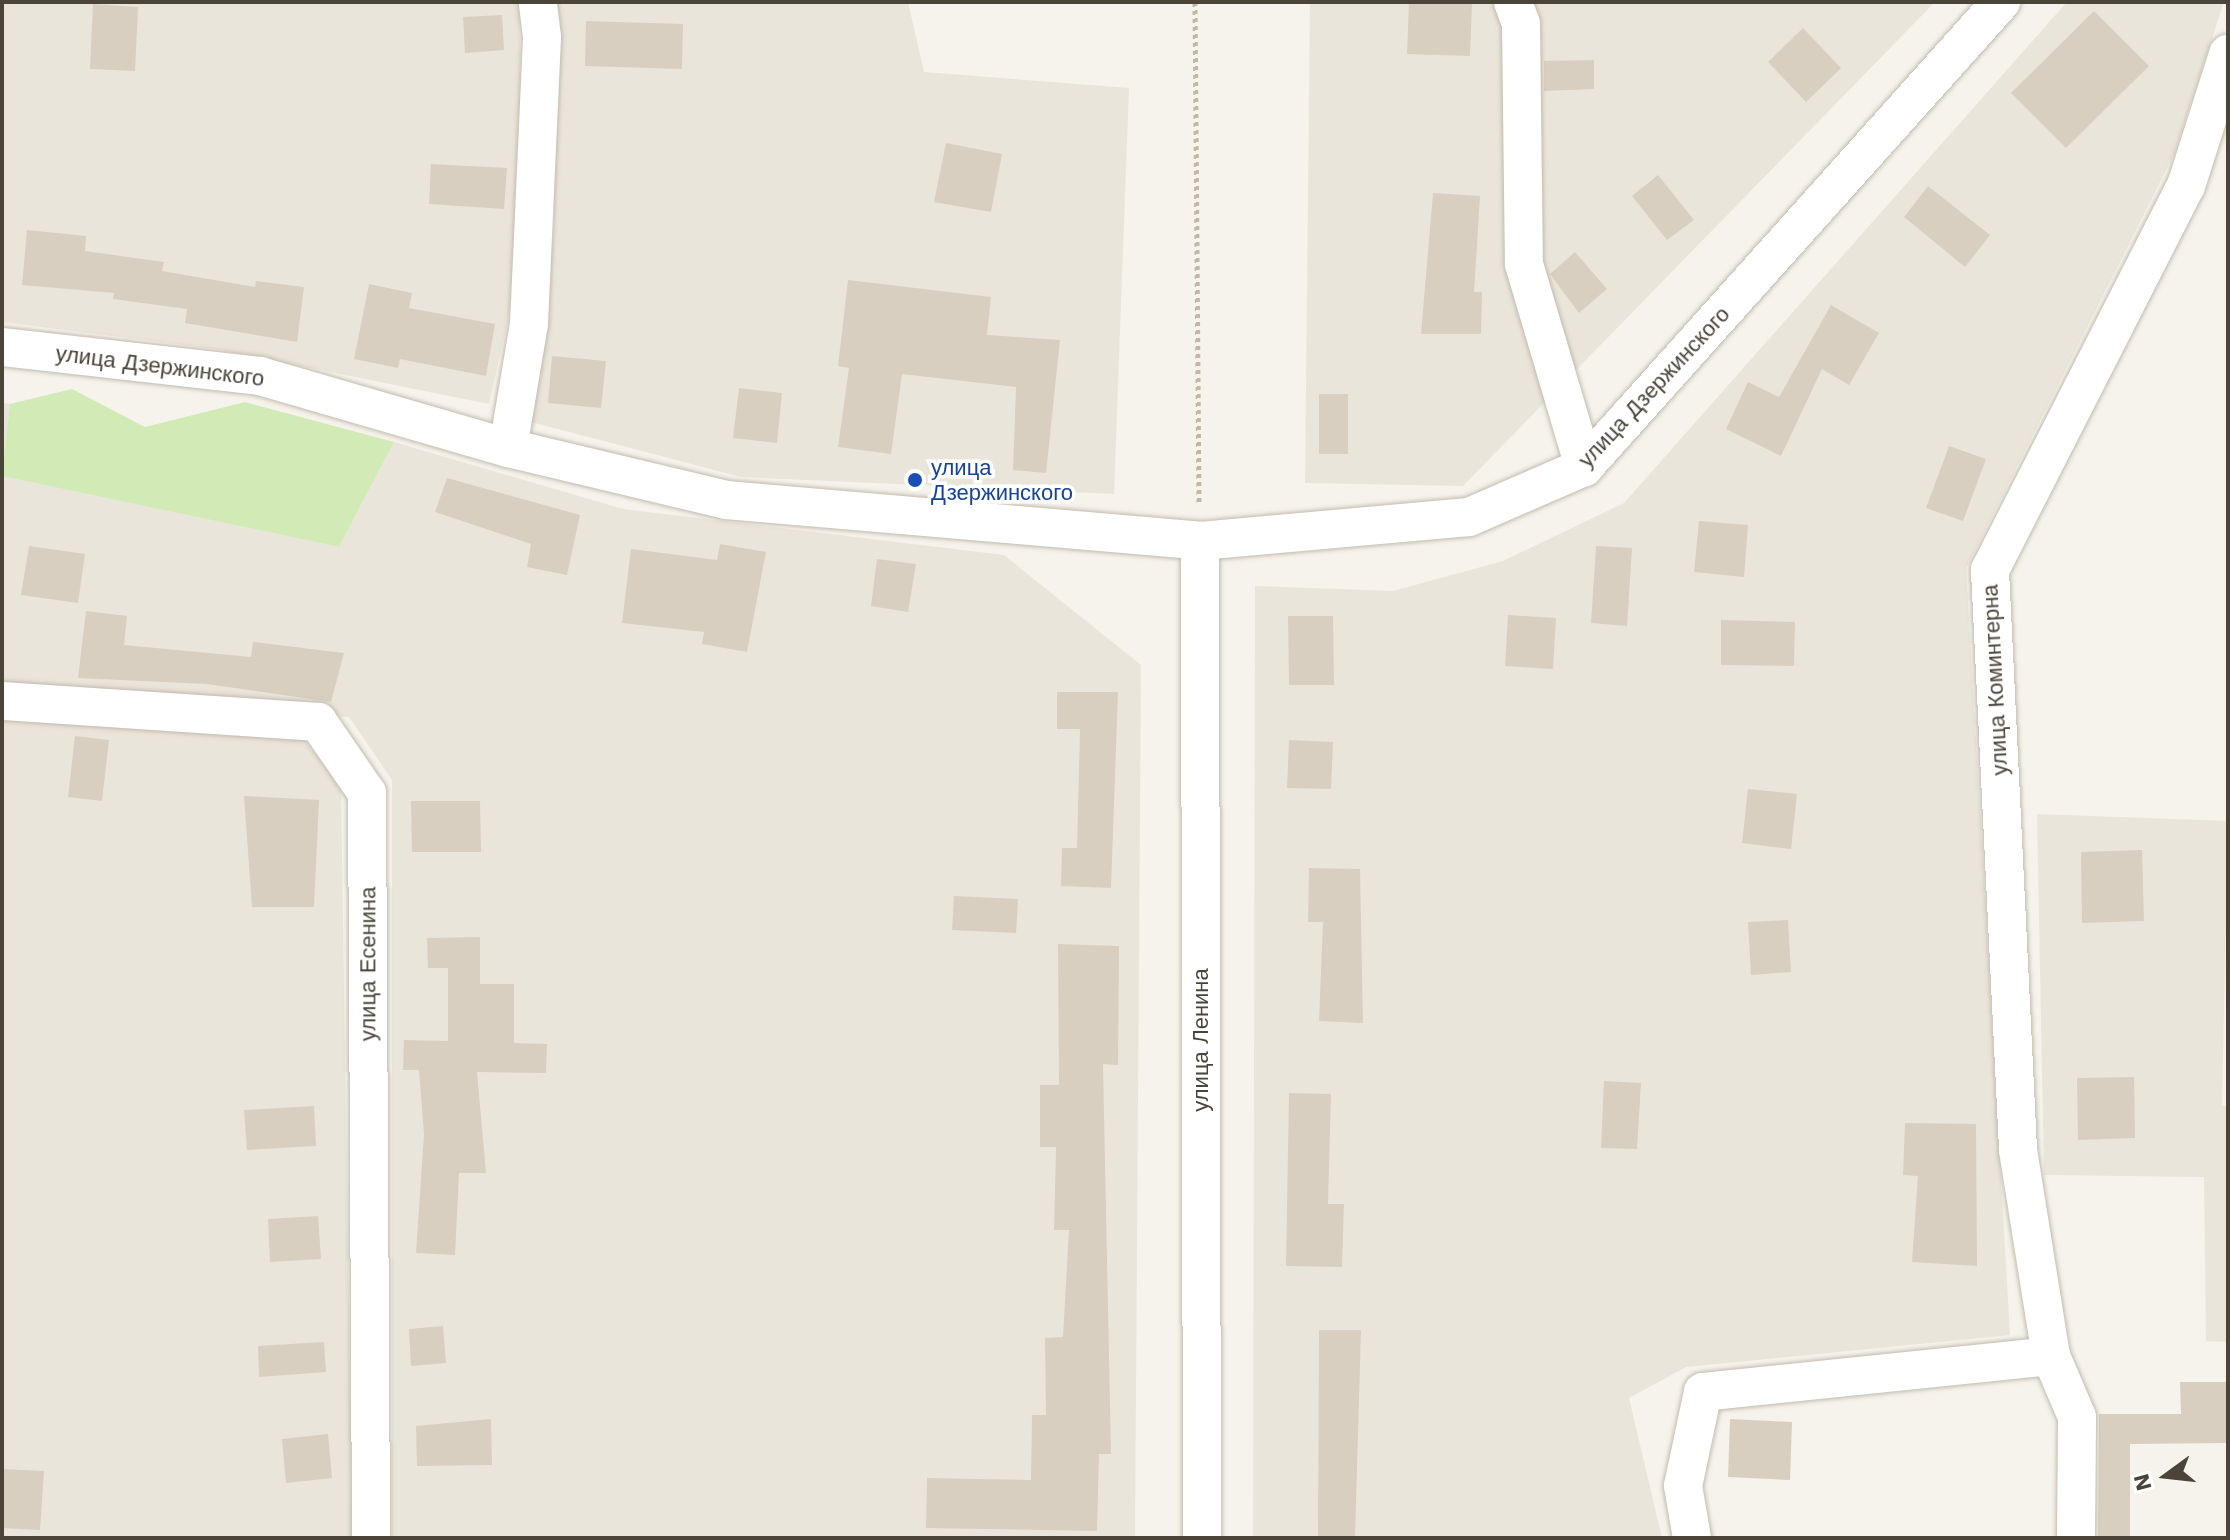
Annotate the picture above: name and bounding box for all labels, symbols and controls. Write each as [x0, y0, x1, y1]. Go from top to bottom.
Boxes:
street label: улица Дзержинского [1573, 301, 1735, 473]
street label: улица Дзержинского [54, 340, 266, 392]
place label: улица Дзержинского [931, 454, 1073, 506]
marker: улица Дзержинского [906, 471, 924, 489]
street label: улица Коминтерна [1977, 584, 2013, 776]
street label: улица Есенина [355, 887, 381, 1041]
street label: улица Ленина [1188, 968, 1214, 1112]
north arrow [2126, 1436, 2206, 1516]
text: N [2128, 1471, 2157, 1493]

